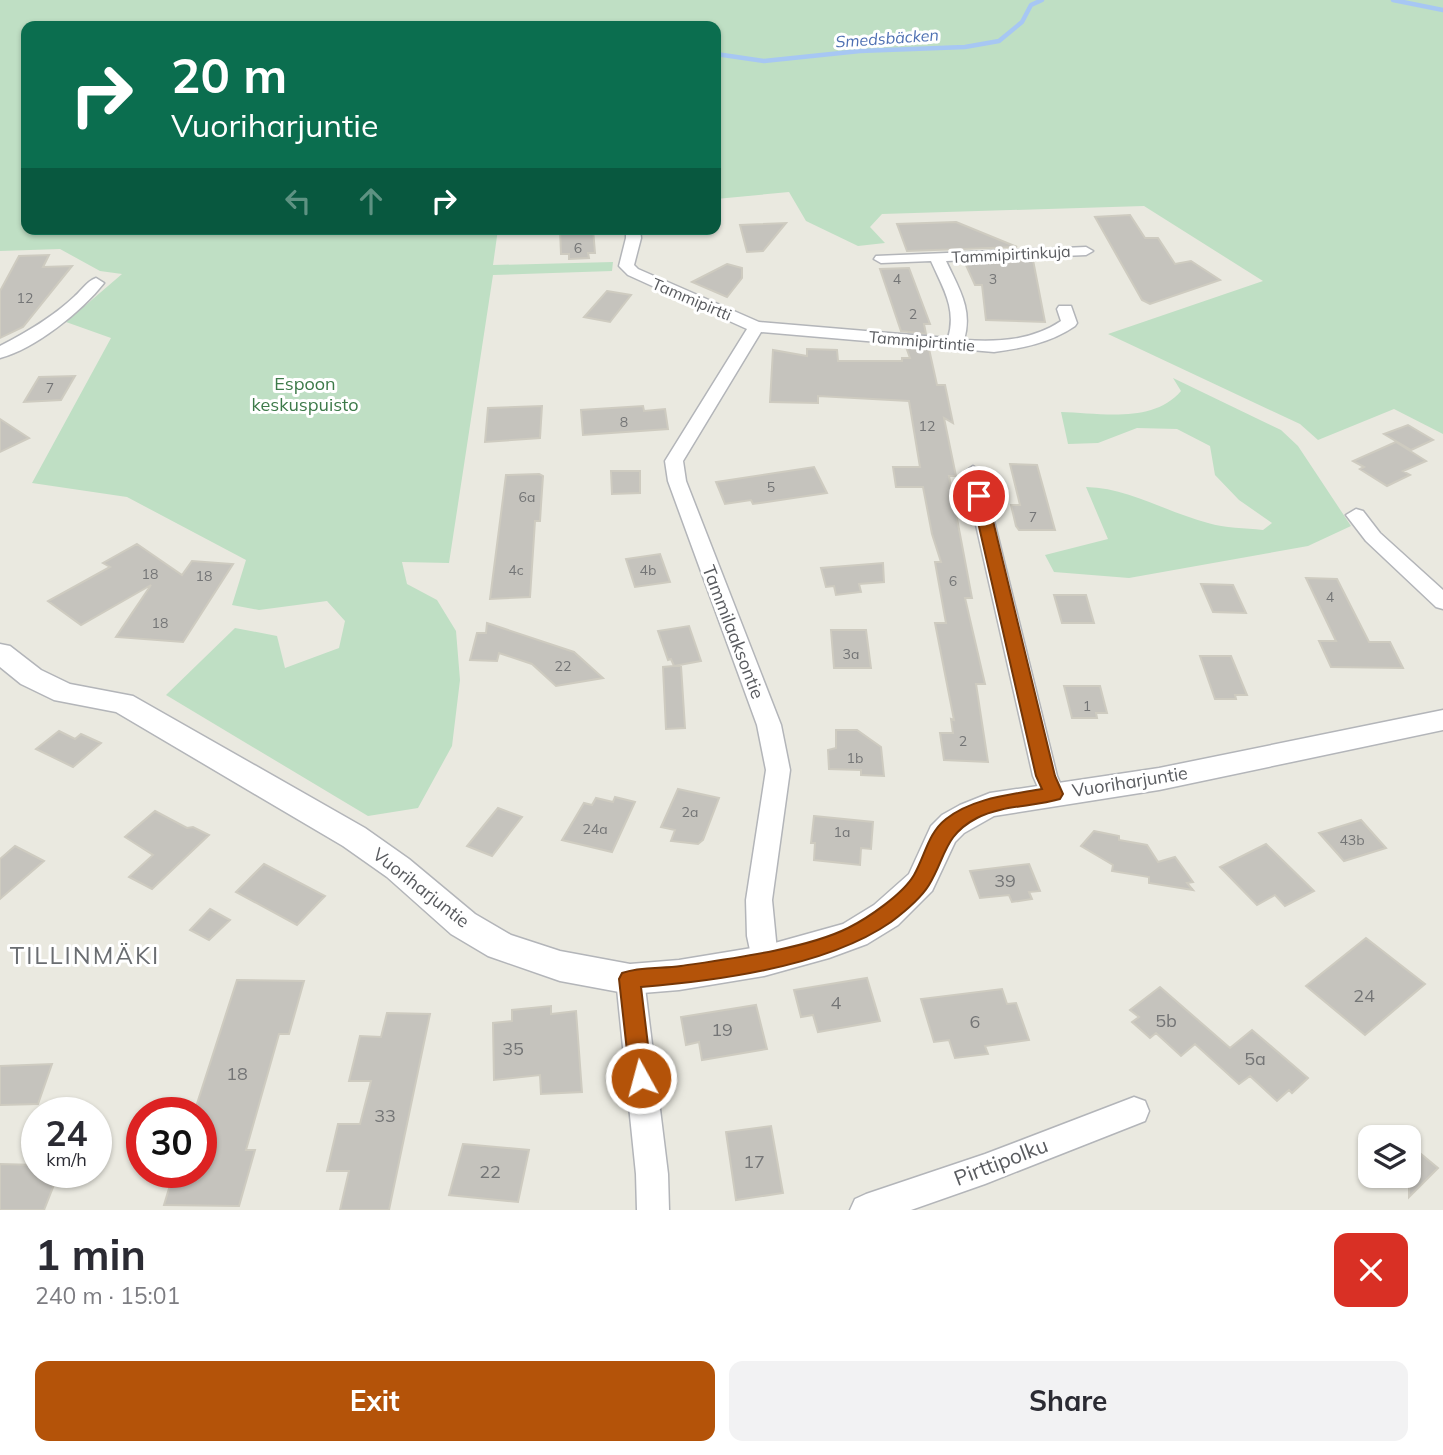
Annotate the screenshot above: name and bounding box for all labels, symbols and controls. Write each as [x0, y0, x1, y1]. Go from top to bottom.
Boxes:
water label: Smedsbäcken [835, 24, 939, 52]
text: 20 m [171, 44, 287, 105]
icon: right [56, 49, 147, 140]
text: Vuoriharjuntie [171, 105, 378, 145]
icon: left [279, 182, 317, 220]
icon: ahead [352, 182, 390, 220]
icon: right [425, 182, 463, 220]
house number: 6 [574, 239, 582, 257]
street label: Tammipirtinkuja [951, 241, 1071, 267]
house number: 4 [893, 270, 902, 288]
house number: 3 [989, 270, 997, 288]
street label: Tammipirtti [649, 273, 735, 325]
house number: 12 [17, 289, 33, 307]
house number: 2 [909, 305, 917, 323]
street label: Tammipirtintie [868, 326, 976, 356]
park label: Espoon keskuspuisto [251, 372, 359, 416]
house number: 7 [46, 379, 54, 397]
house number: 8 [620, 413, 628, 431]
house number: 12 [919, 417, 935, 435]
pin [949, 466, 1009, 526]
icon: arrive [960, 477, 998, 515]
house number: 5 [767, 478, 775, 496]
house number: 6a [519, 488, 535, 506]
house number: 7 [1029, 508, 1037, 526]
house number: 4c [508, 561, 524, 579]
house number: 4b [640, 561, 656, 579]
street label: Tammilaaksontie [697, 562, 770, 702]
house number: 18 [142, 565, 158, 583]
house number: 18 [196, 567, 212, 585]
house number: 6 [949, 572, 957, 590]
house number: 4 [1326, 588, 1335, 606]
house number: 18 [152, 614, 168, 632]
house number: 3a [843, 645, 859, 663]
house number: 22 [555, 657, 571, 675]
house number: 1 [1083, 697, 1091, 715]
house number: 2 [959, 732, 967, 750]
house number: 1b [847, 749, 863, 767]
street label: Vuoriharjuntie [1071, 761, 1189, 802]
house number: 2a [682, 803, 698, 821]
house number: 24a [582, 820, 608, 838]
house number: 1a [834, 823, 850, 841]
house number: 43b [1339, 831, 1365, 849]
street label: Vuoriharjuntie [368, 843, 474, 933]
house number: 39 [994, 869, 1016, 892]
district label: TILLINMÄKI [10, 940, 160, 970]
house number: 24 [1353, 984, 1375, 1007]
house number: 4 [831, 991, 842, 1014]
house number: 5b [1155, 1009, 1177, 1032]
house number: 6 [970, 1010, 980, 1033]
house number: 19 [711, 1018, 733, 1041]
house number: 35 [502, 1037, 524, 1060]
position arrow [604, 1041, 678, 1115]
house number: 5a [1244, 1047, 1266, 1070]
house number: 18 [226, 1062, 248, 1085]
speed limit sign: 30 [126, 1097, 217, 1188]
house number: 33 [374, 1104, 396, 1127]
text: 24 [45, 1111, 88, 1155]
map controls [1358, 1125, 1421, 1188]
button: layers [1358, 1125, 1421, 1188]
street label: Pirttipolku [950, 1131, 1051, 1191]
text: km/h [46, 1148, 87, 1171]
house number: 17 [743, 1150, 765, 1173]
house number: 22 [479, 1160, 501, 1183]
text: 1 min [35, 1228, 146, 1281]
button: close [1334, 1233, 1408, 1307]
text: 240 m · 15:01 [35, 1281, 180, 1310]
button: Exit [35, 1361, 715, 1441]
button: Share [729, 1361, 1408, 1441]

